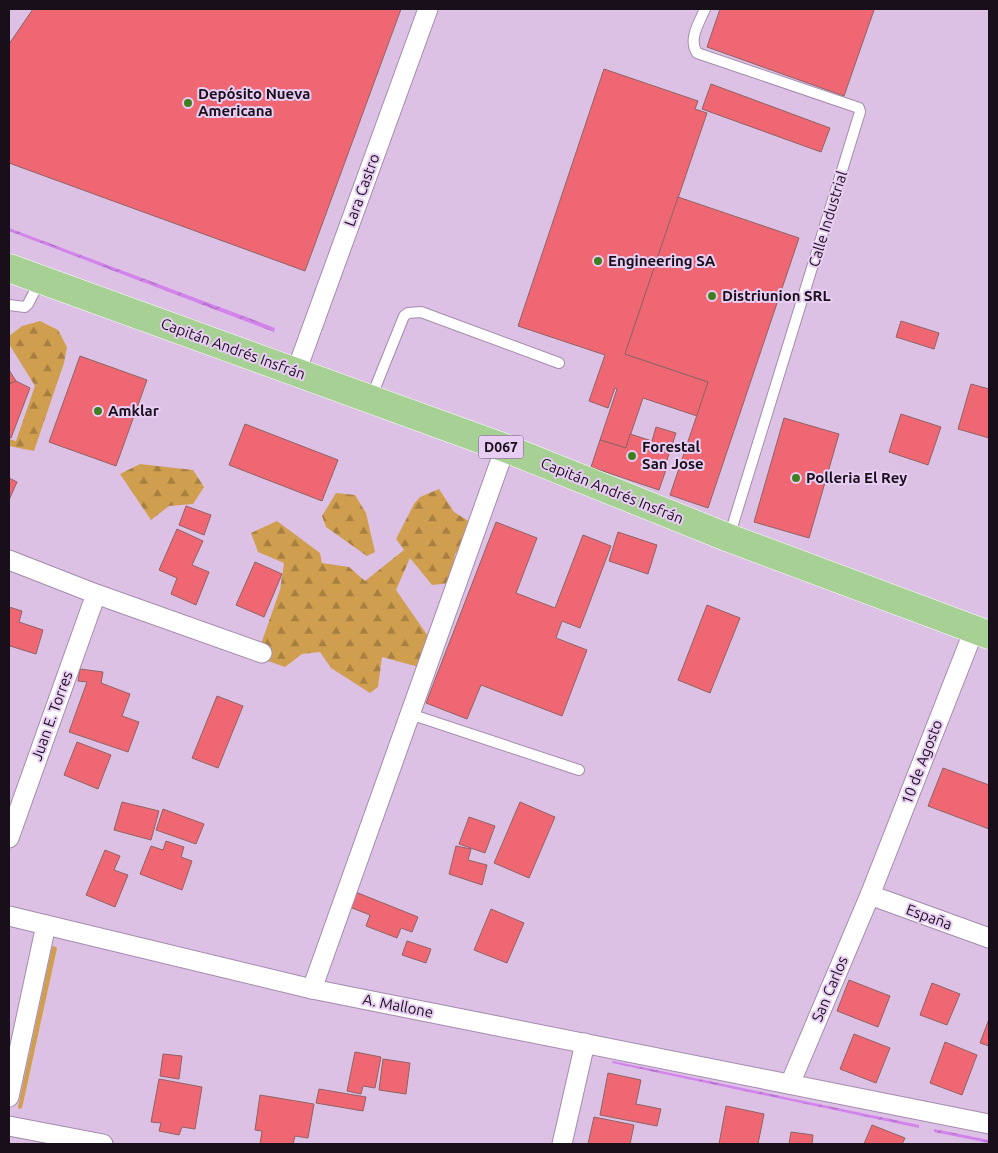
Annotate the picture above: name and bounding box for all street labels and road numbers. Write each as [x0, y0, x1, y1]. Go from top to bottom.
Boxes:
street label: Lara Castro [341, 151, 383, 228]
street label: Calle Industrial [805, 169, 850, 269]
street label: Capitán Andrés Insfrán [159, 314, 308, 383]
road number: D067 [478, 436, 524, 458]
street label: Capitán Andrés Insfrán [538, 454, 686, 527]
street label: Juan E. Torres [27, 669, 76, 763]
street label: 10 de Agosto [898, 717, 945, 806]
street label: España [904, 900, 954, 933]
street label: San Carlos [808, 954, 851, 1024]
street label: A. Mallone [361, 990, 435, 1021]

